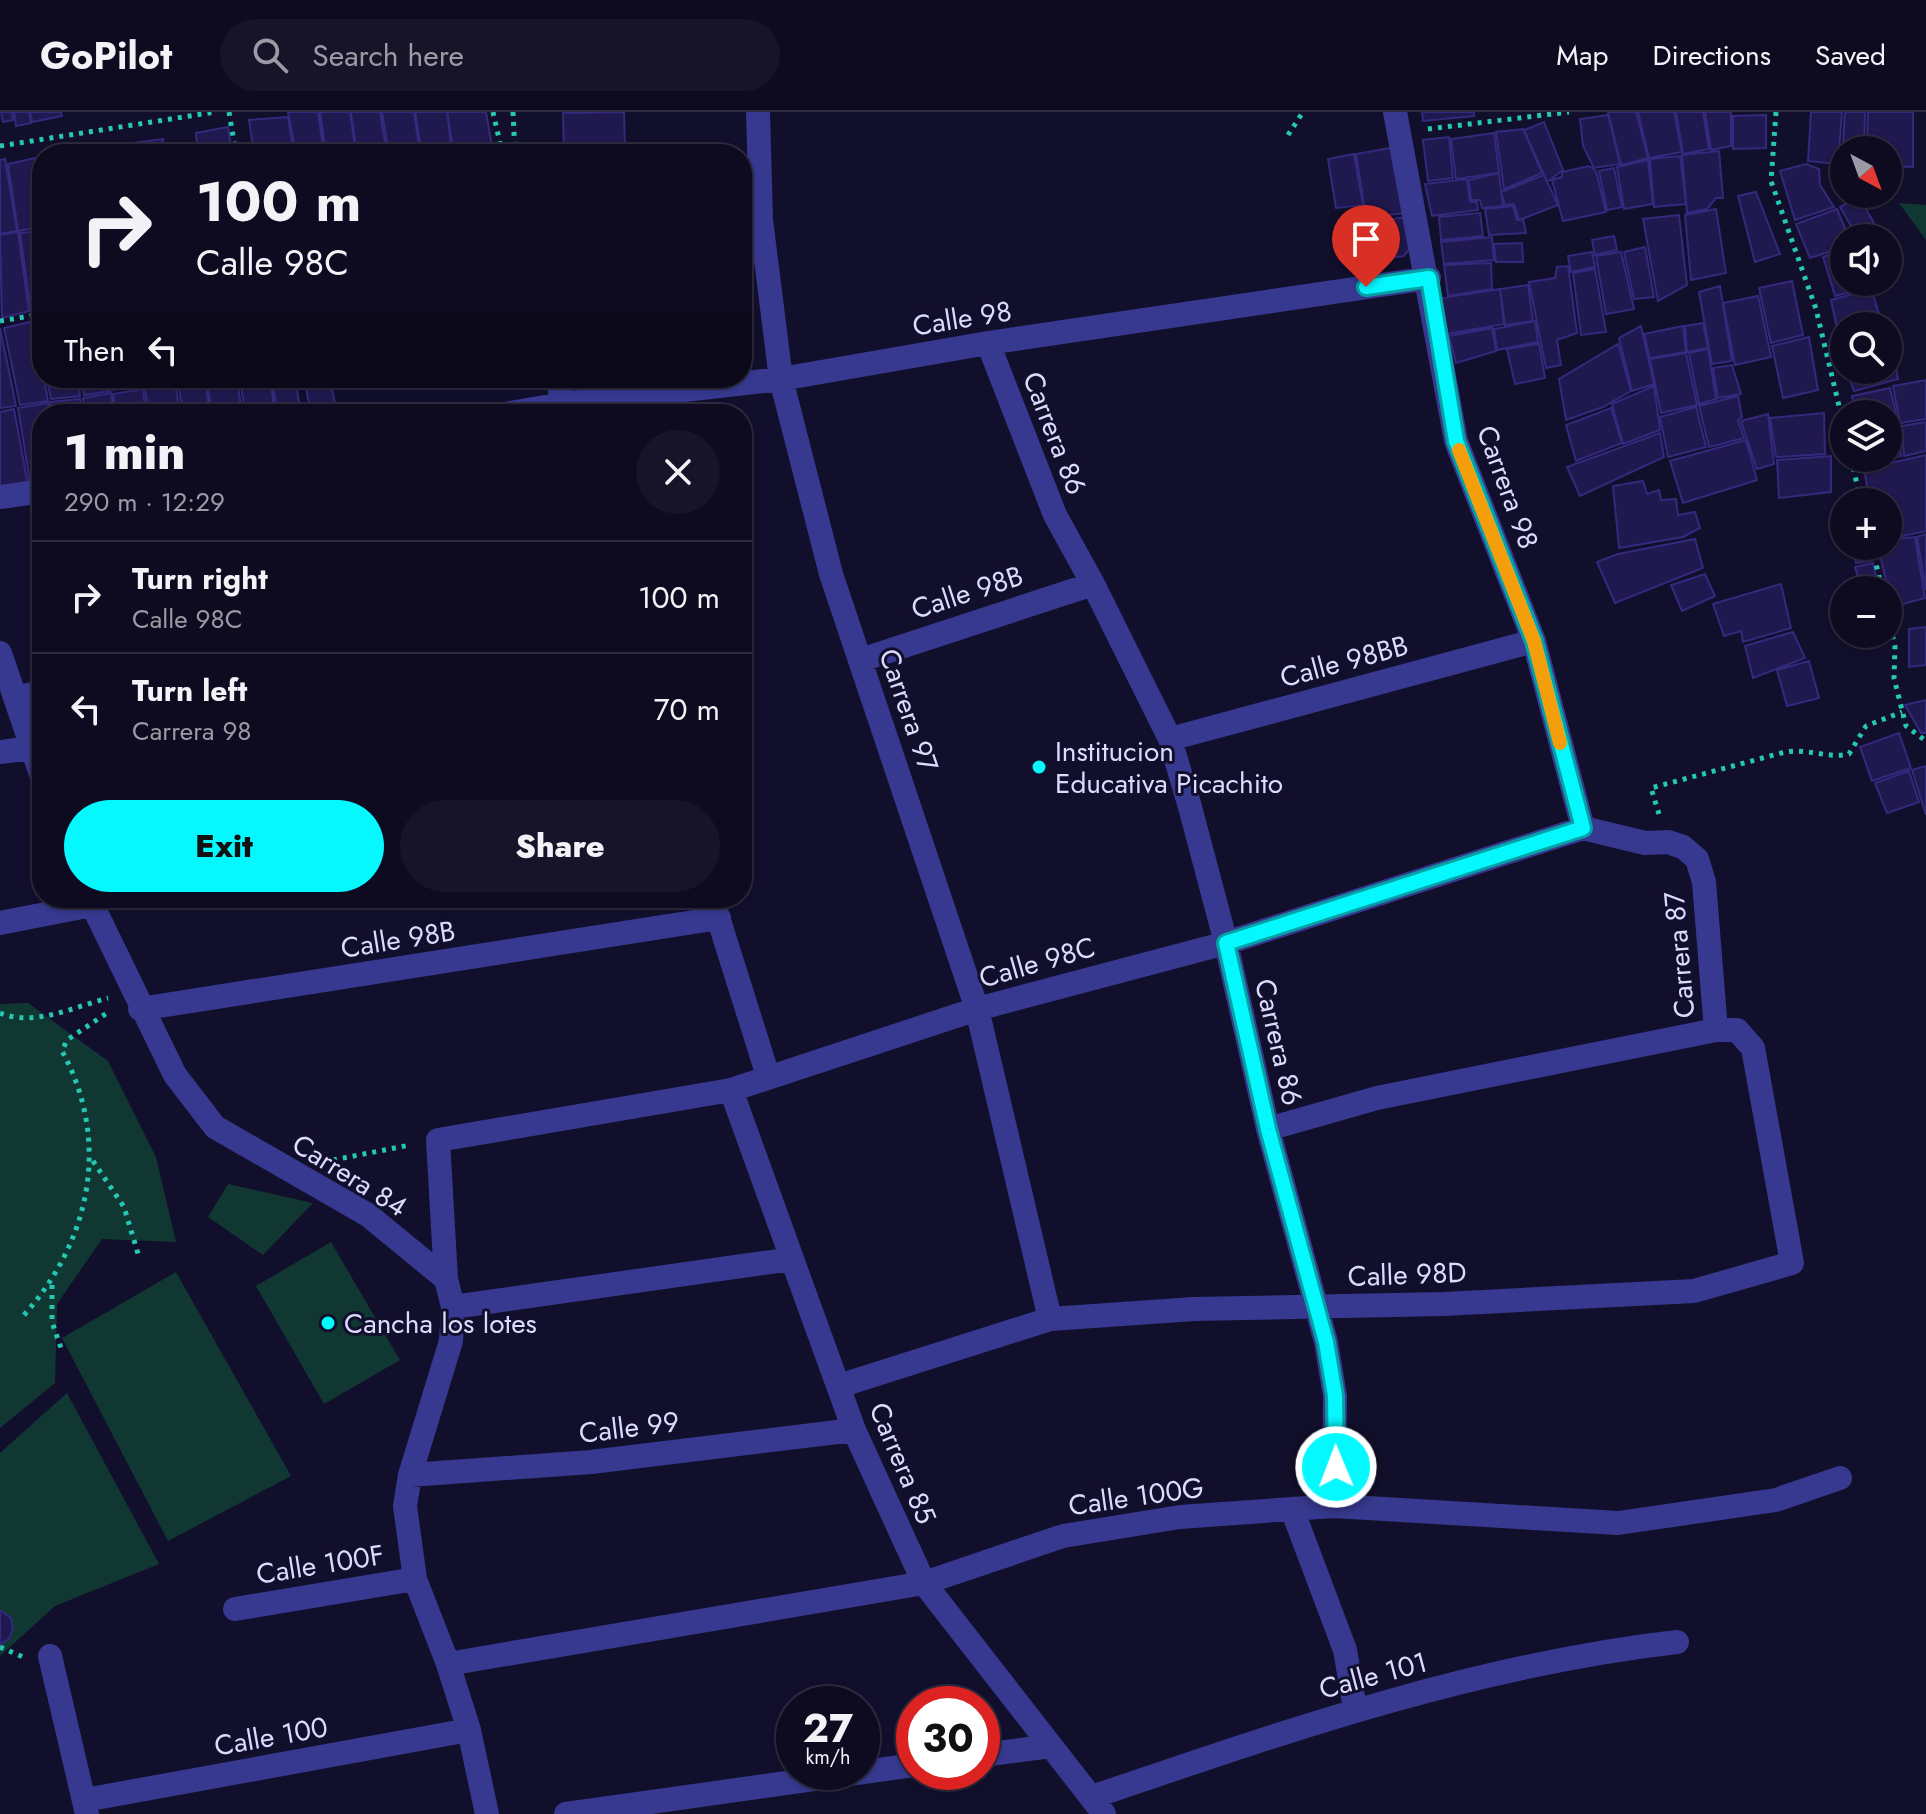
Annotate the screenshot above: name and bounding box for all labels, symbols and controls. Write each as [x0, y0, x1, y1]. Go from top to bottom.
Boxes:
search box [220, 19, 780, 91]
text: GoPilot [40, 28, 172, 83]
icon: search [248, 33, 292, 77]
text: Search here [312, 34, 464, 77]
text: Map [1556, 35, 1608, 76]
text: Directions [1652, 35, 1771, 76]
text: Saved [1815, 35, 1886, 76]
north arrow [1830, 136, 1902, 208]
map controls [1830, 136, 1902, 648]
text: 100 m [196, 161, 361, 242]
icon: right [64, 176, 168, 280]
pin [1332, 205, 1400, 287]
icon: arrive [1344, 217, 1388, 261]
button: sound [1830, 224, 1902, 296]
text: Calle 98C [196, 236, 349, 288]
street label: Calle 98 [910, 290, 1015, 347]
button: search [1830, 312, 1902, 384]
icon: left [141, 328, 185, 372]
text: Then [64, 329, 125, 372]
street label: Carrera 86 [1012, 366, 1097, 501]
button: layers [1830, 400, 1902, 472]
text: 1 min [64, 418, 185, 487]
street label: Carrera 98 [1466, 420, 1549, 555]
button: close [636, 430, 720, 514]
text: 290 m · 12:29 [64, 483, 225, 521]
button: + [1830, 488, 1902, 560]
street label: Calle 98B [906, 555, 1028, 630]
text: Turn right [132, 557, 268, 600]
icon: right [64, 575, 108, 619]
text: 100 m [638, 576, 720, 619]
button: − [1830, 576, 1902, 648]
text: Calle 98C [132, 600, 242, 638]
street label: Calle 98BB [1276, 625, 1413, 698]
street label: Carrera 97 [868, 643, 949, 777]
text: Turn left [132, 669, 247, 712]
icon: left [64, 687, 108, 731]
text: 70 m [654, 688, 720, 731]
text: Carrera 98 [132, 712, 252, 750]
place label: Institucion Educativa Picachito [1055, 731, 1283, 804]
marker: Institucion Educativa Picachito [1030, 758, 1048, 776]
button: Exit [64, 800, 384, 892]
button: Share [400, 800, 720, 892]
street label: Carrera 87 [1654, 890, 1705, 1020]
street label: Calle 98B [338, 910, 458, 969]
street label: Calle 98C [974, 926, 1100, 999]
street label: Carrera 86 [1244, 975, 1313, 1109]
street label: Carrera 84 [284, 1124, 415, 1227]
street label: Calle 98D [1347, 1252, 1467, 1297]
place label: Cancha los lotes [344, 1303, 537, 1344]
marker: Cancha los lotes [319, 1314, 337, 1332]
street label: Carrera 85 [859, 1396, 946, 1530]
street label: Calle 99 [577, 1401, 681, 1454]
position arrow [1294, 1425, 1378, 1509]
street label: Calle 100G [1066, 1467, 1206, 1526]
street label: Calle 100F [253, 1534, 387, 1595]
street label: Calle 101 [1315, 1641, 1432, 1710]
speed limit sign: 30 [896, 1686, 1000, 1790]
text: 27 [803, 1699, 853, 1757]
street label: Calle 100 [211, 1706, 331, 1767]
text: km/h [805, 1743, 851, 1772]

